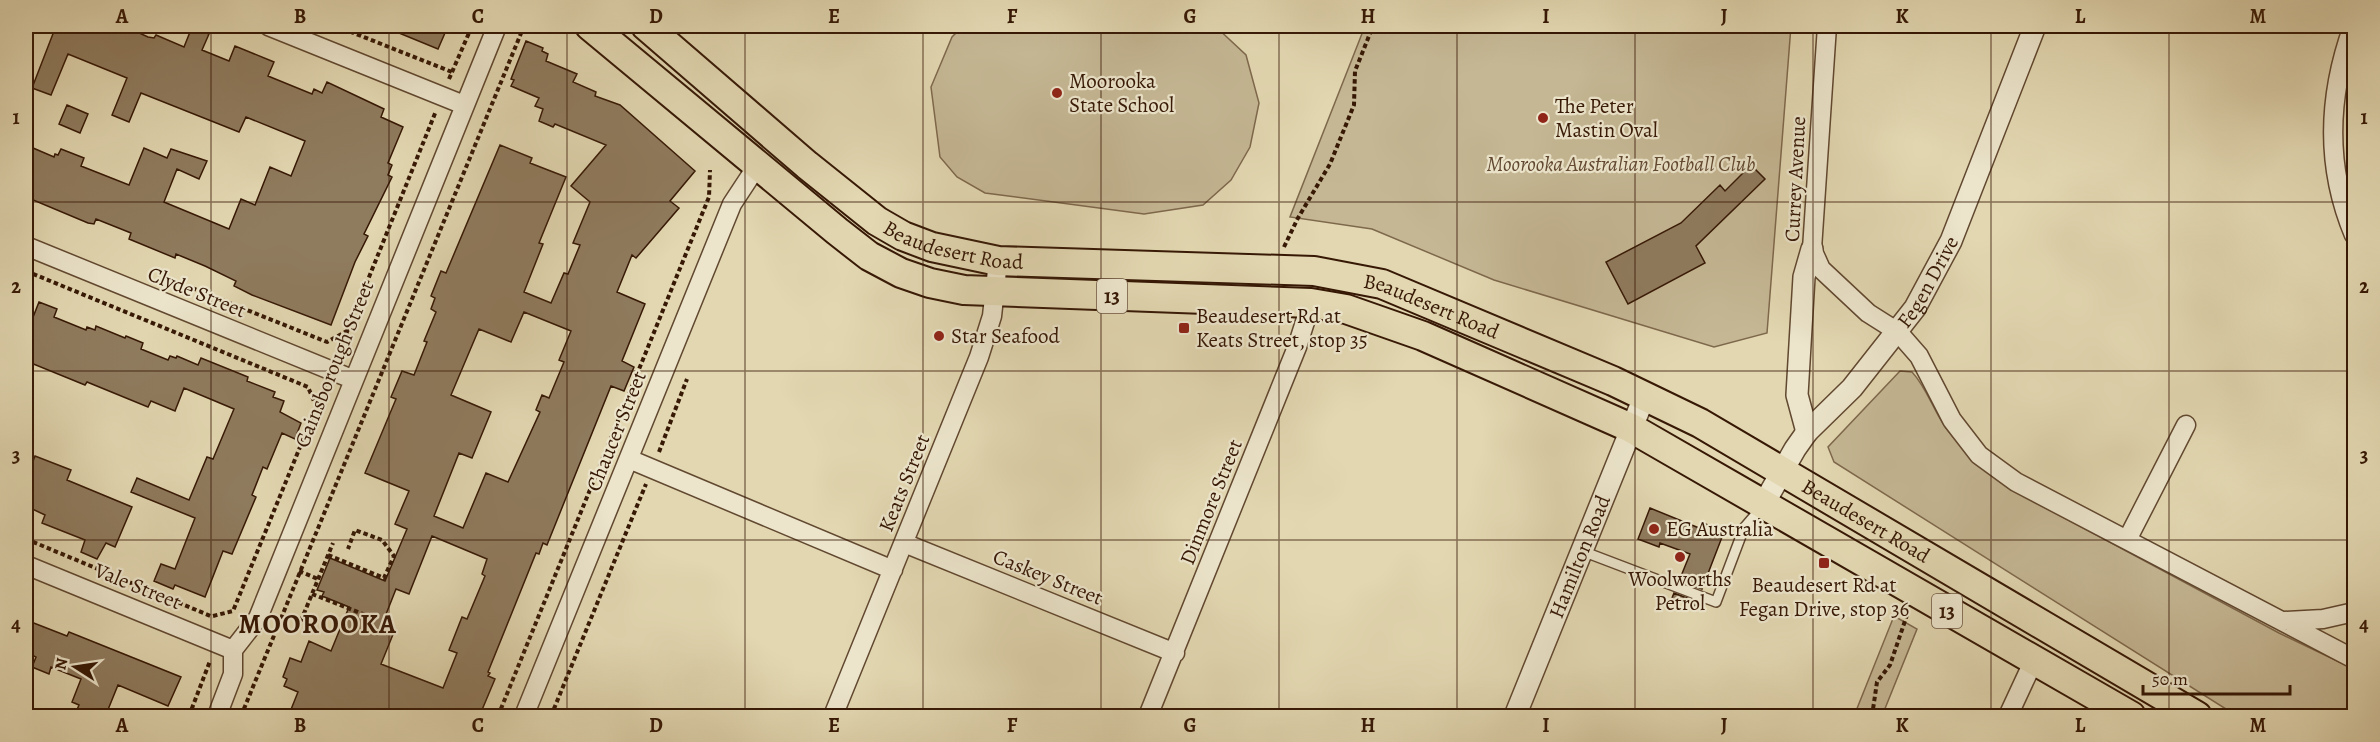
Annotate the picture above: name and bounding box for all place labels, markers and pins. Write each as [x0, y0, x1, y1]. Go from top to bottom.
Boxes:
place label: Moorooka State School [1069, 67, 1174, 119]
marker: Moorooka State School [1050, 86, 1064, 100]
place label: The Peter Mastin Oval [1555, 92, 1658, 144]
marker: The Peter Mastin Oval [1536, 111, 1550, 125]
place label: Beaudesert Rd at Keats Street, stop 35 [1196, 302, 1368, 354]
marker: Beaudesert Rd at Keats Street, stop 35 [1177, 321, 1191, 335]
place label: Star Seafood [951, 322, 1060, 350]
marker: Star Seafood [932, 329, 946, 343]
place label: EG Australia [1666, 515, 1773, 543]
marker: EG Australia [1647, 522, 1661, 536]
marker: Woolworths Petrol [1673, 550, 1687, 564]
marker: Beaudesert Rd at Fegan Drive, stop 36 [1817, 556, 1831, 570]
place label: Woolworths Petrol [1627, 565, 1732, 617]
place label: Beaudesert Rd at Fegan Drive, stop 36 [1739, 571, 1910, 623]

